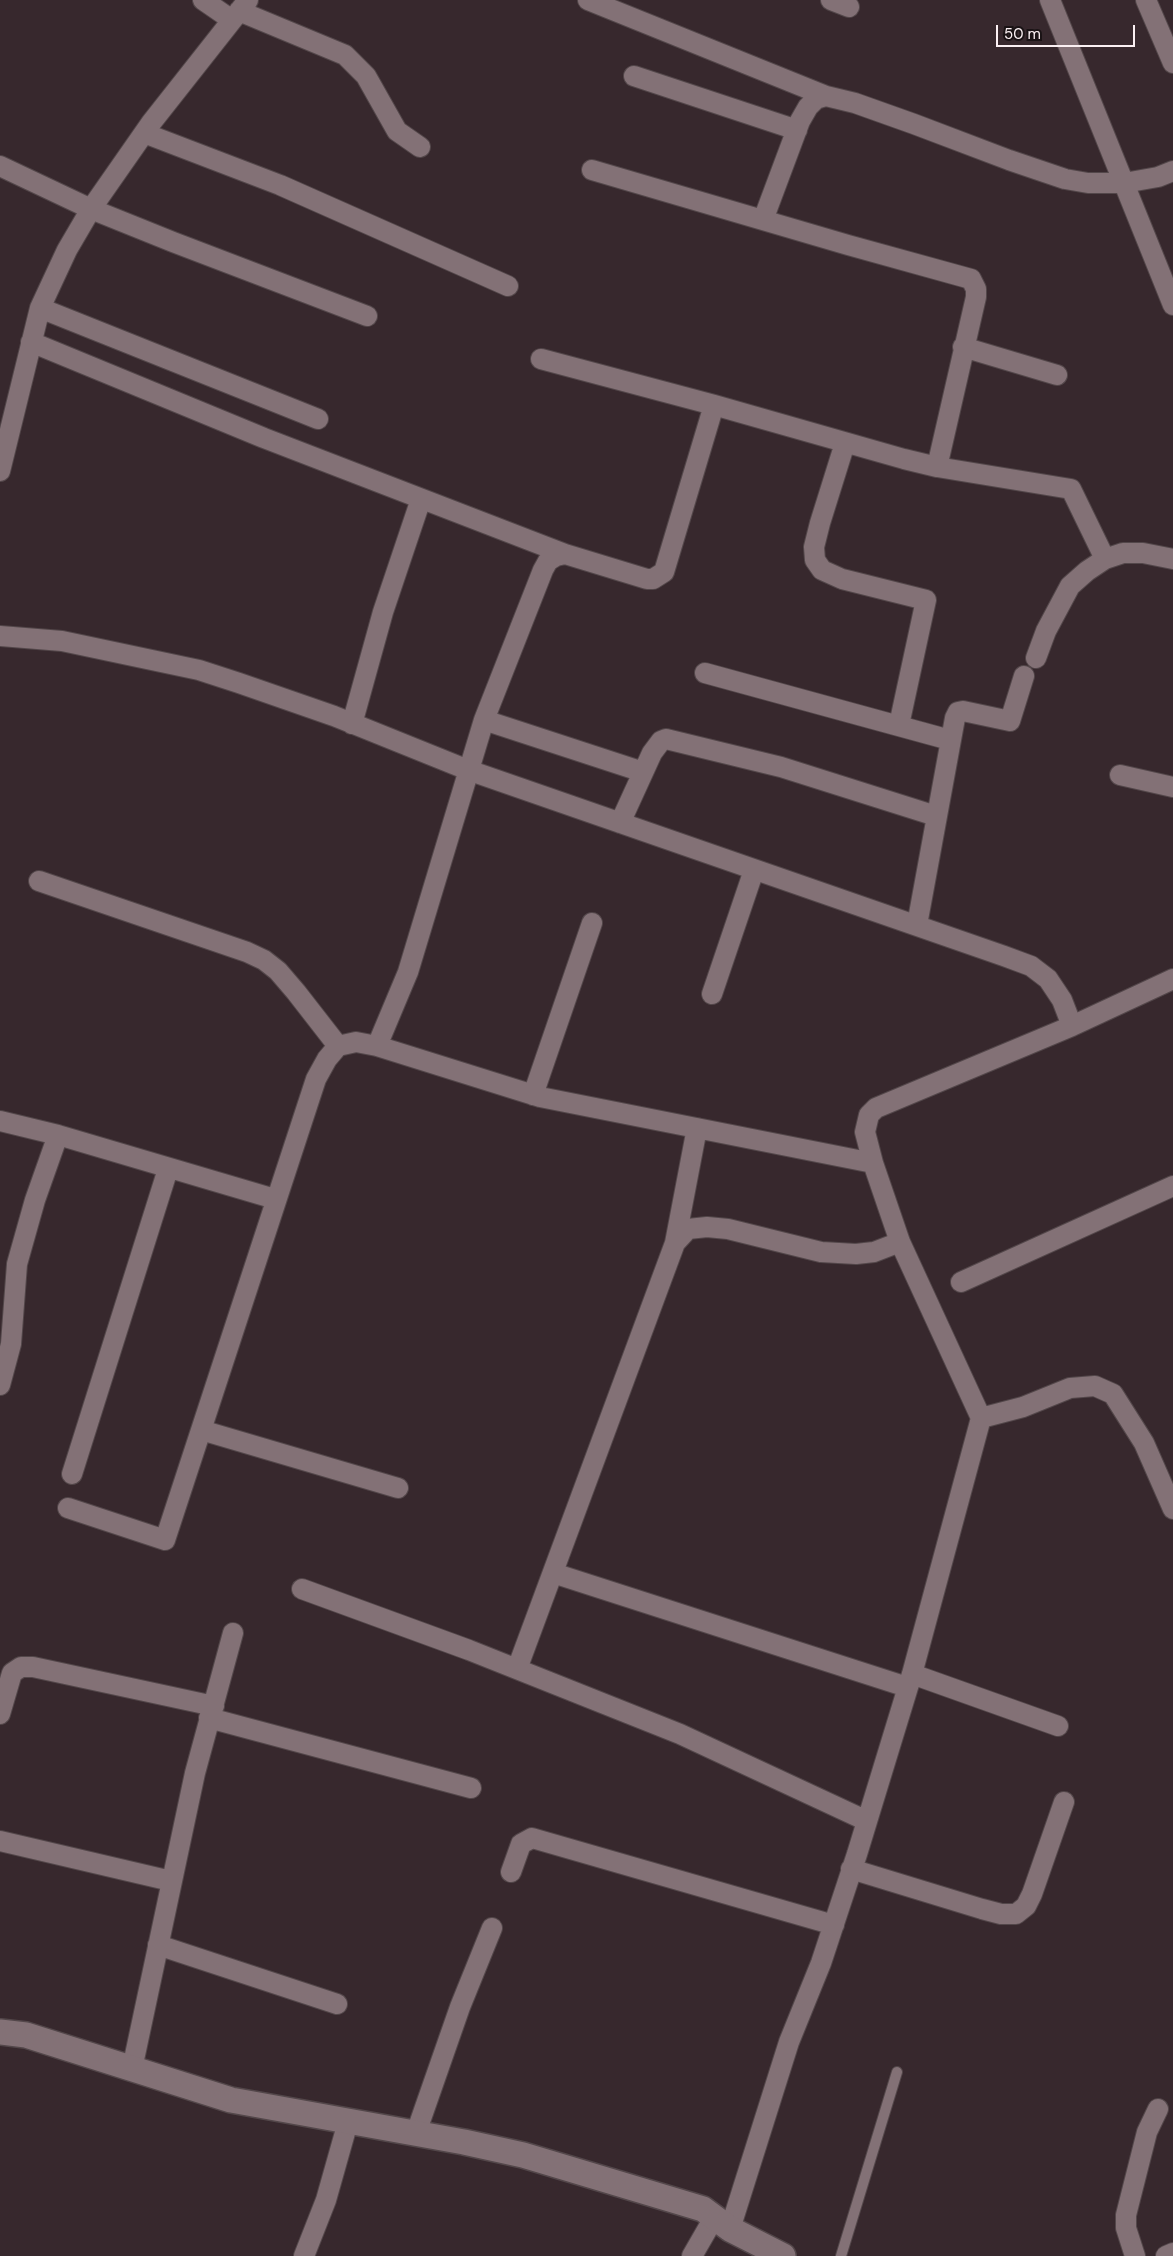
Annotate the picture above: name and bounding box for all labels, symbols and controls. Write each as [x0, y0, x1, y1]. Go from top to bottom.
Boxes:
scale bar [998, 15, 1137, 47]
text: 50 m [1004, 24, 1041, 44]

